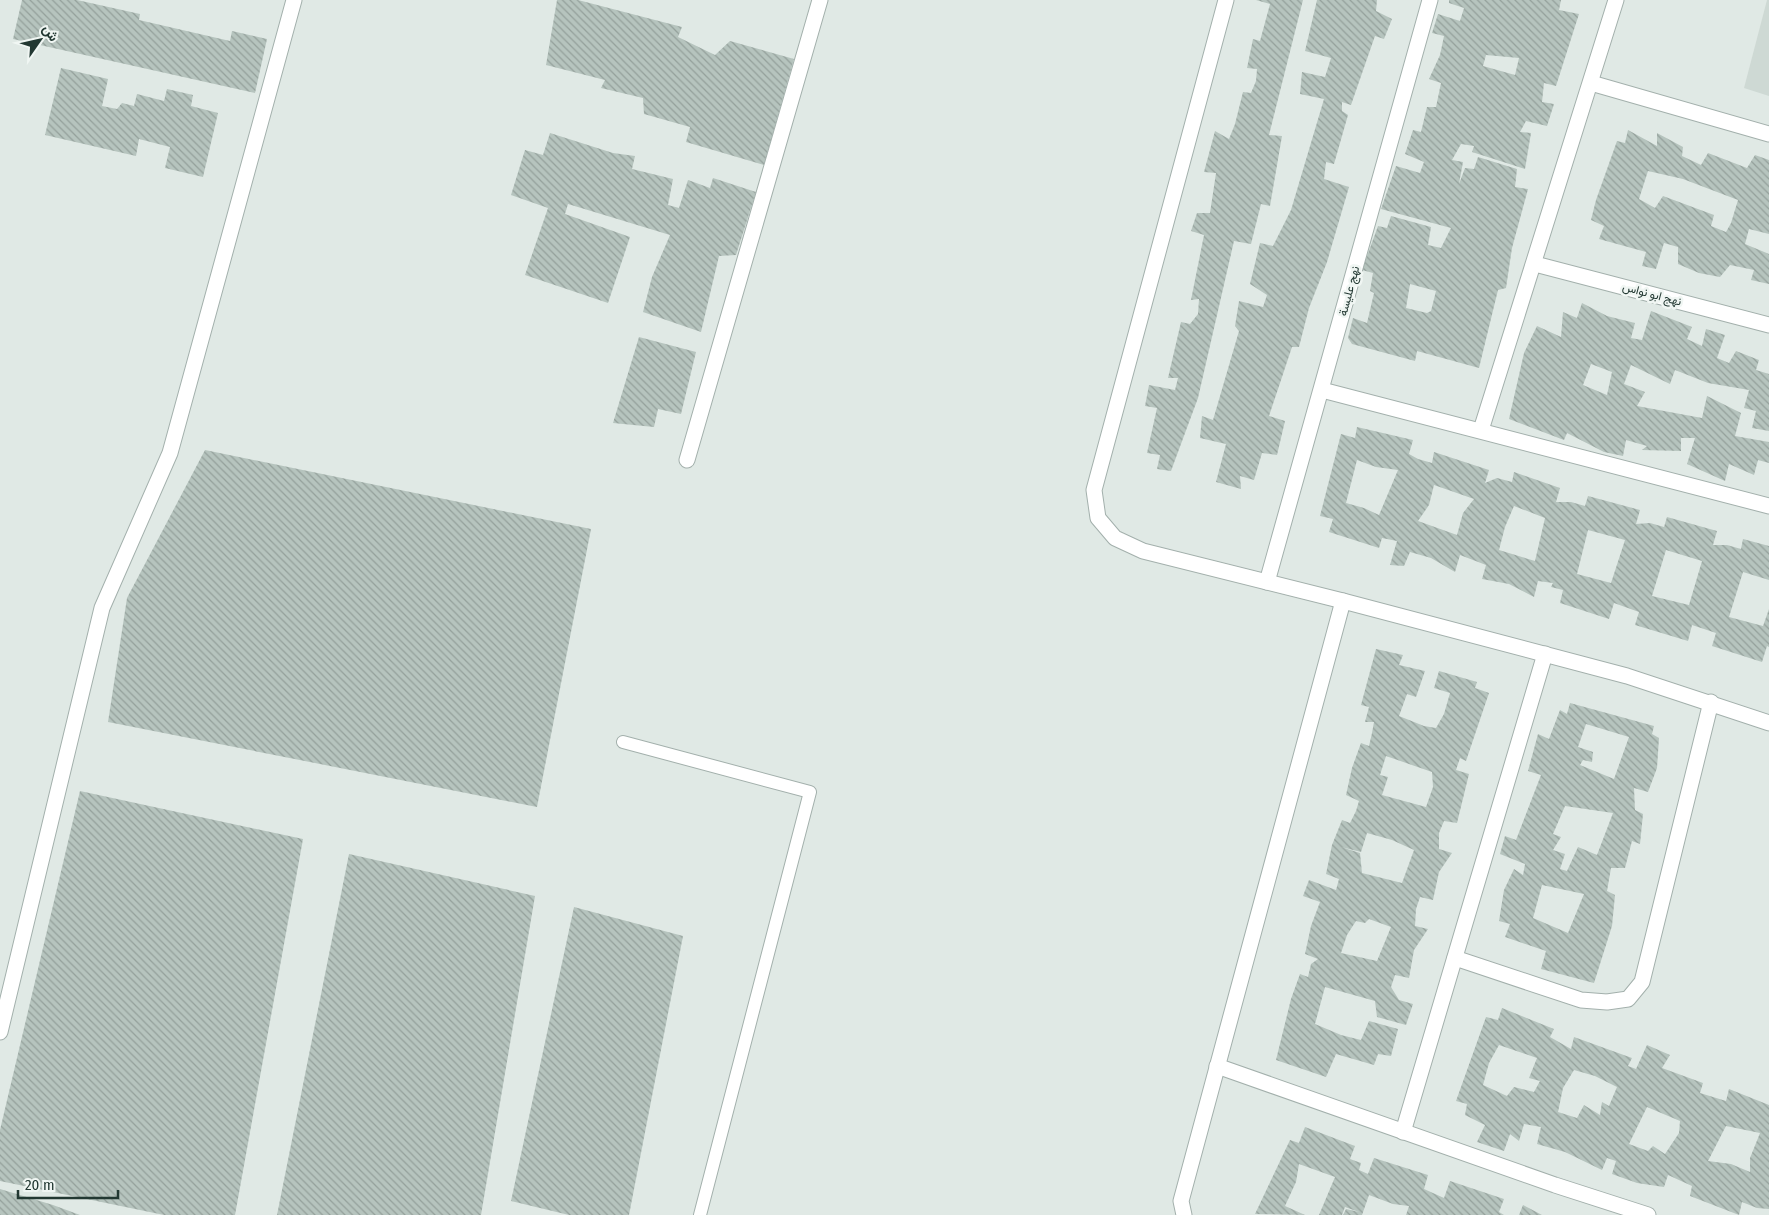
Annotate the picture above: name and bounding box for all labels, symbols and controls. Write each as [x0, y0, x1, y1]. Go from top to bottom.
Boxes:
north arrow [15, 15, 65, 65]
text: ش [39, 21, 62, 45]
street label: نهج عليسة [1336, 264, 1364, 318]
street label: نهج ابو نواس [1620, 279, 1683, 311]
scale bar [18, 1168, 118, 1200]
text: 20 m [25, 1176, 55, 1194]

